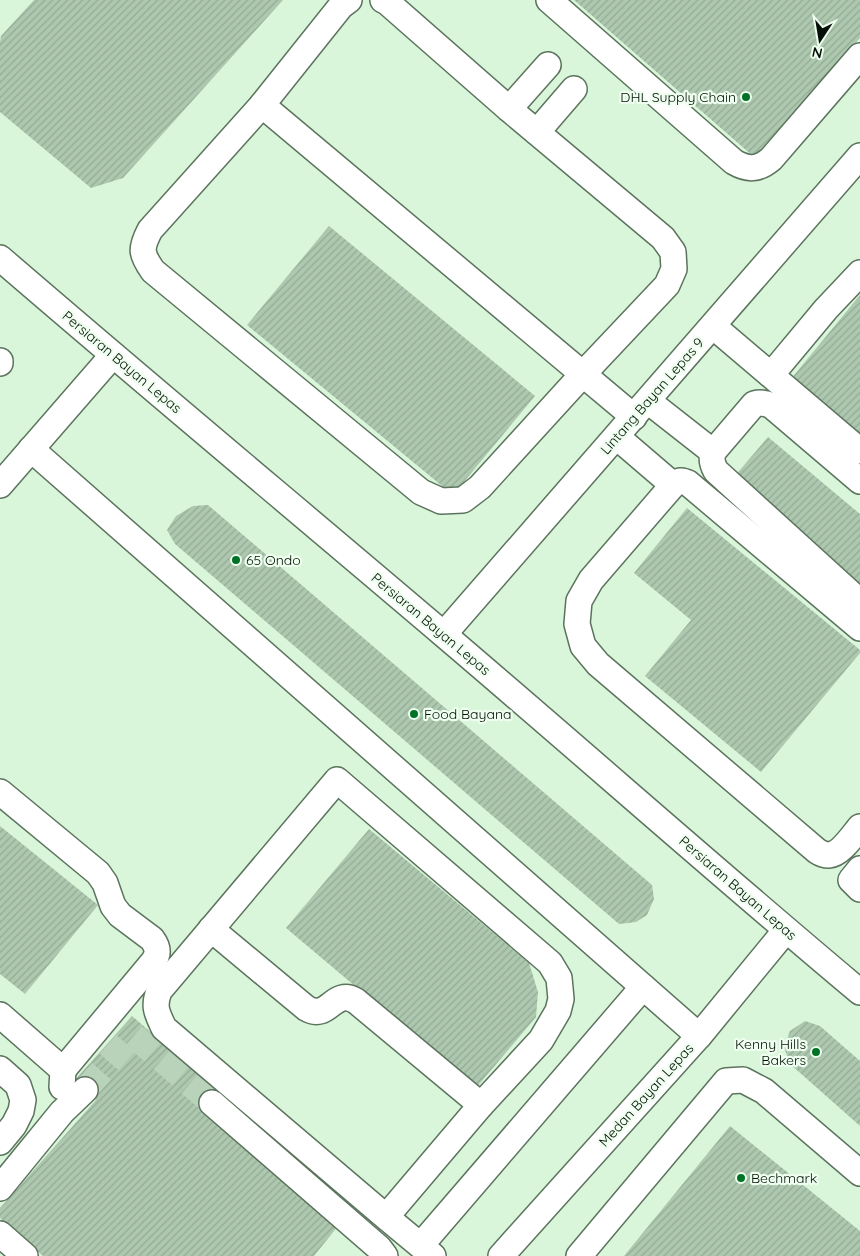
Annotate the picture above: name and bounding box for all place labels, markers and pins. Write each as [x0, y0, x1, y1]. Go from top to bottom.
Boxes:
place label: DHL Supply Chain [620, 88, 736, 106]
marker: DHL Supply Chain [740, 91, 752, 103]
place label: 65 Ondo [246, 551, 301, 569]
marker: 65 Ondo [230, 554, 242, 566]
place label: Food Bayana [424, 705, 512, 723]
marker: Food Bayana [408, 708, 420, 720]
place label: Kenny Hills Bakers [735, 1035, 806, 1069]
marker: Kenny Hills Bakers [810, 1046, 822, 1058]
place label: Bechmark [751, 1169, 817, 1187]
marker: Bechmark [735, 1172, 747, 1184]

